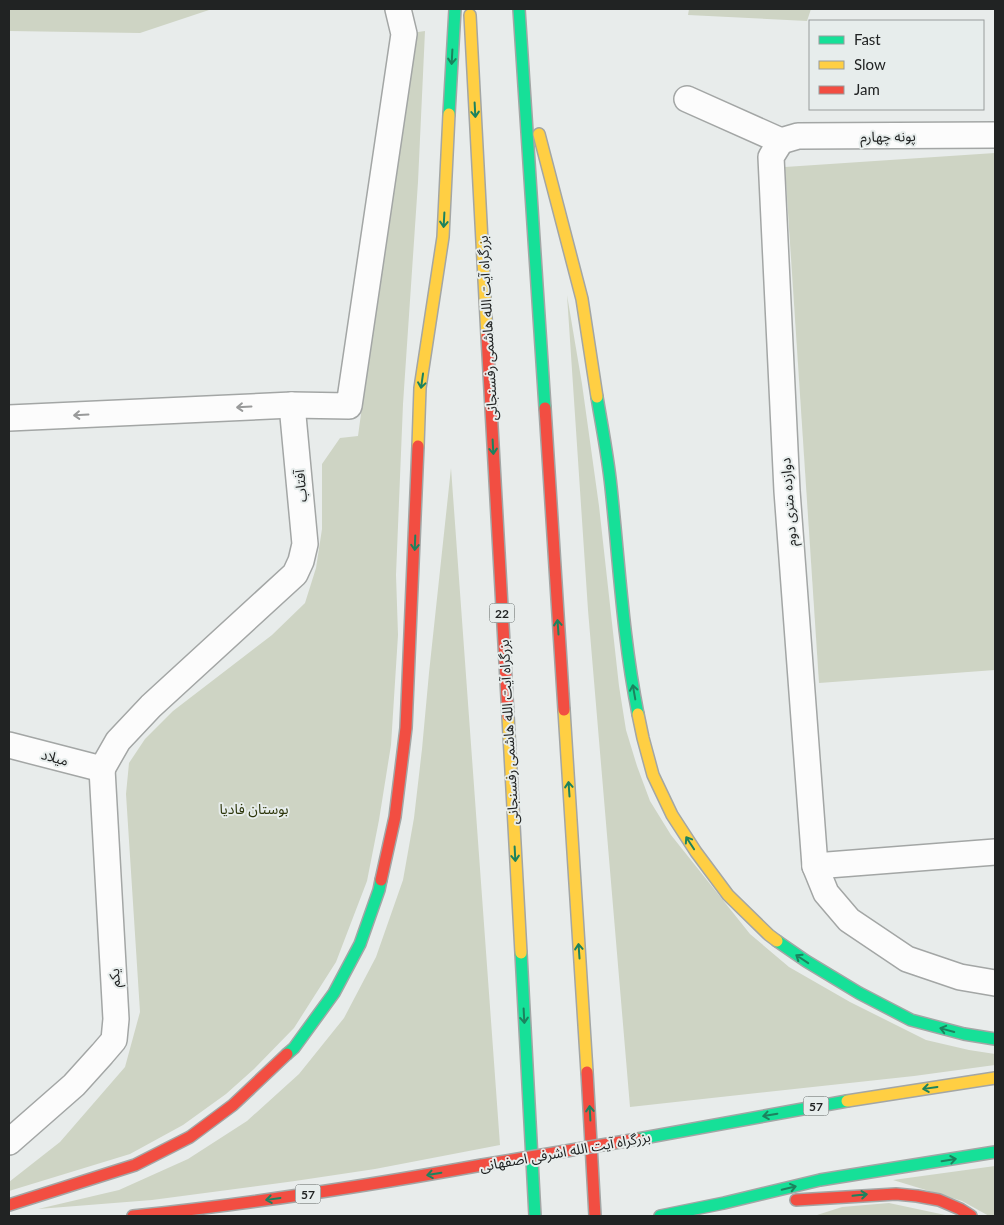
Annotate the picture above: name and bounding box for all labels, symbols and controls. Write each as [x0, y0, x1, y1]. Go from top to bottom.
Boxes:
legend [809, 20, 984, 110]
text: Fast [854, 30, 881, 48]
one-way arrow [448, 49, 457, 65]
text: Slow [854, 55, 886, 73]
text: Jam [854, 80, 880, 98]
one-way arrow [471, 102, 480, 118]
street label: پونه چهارم [860, 127, 916, 148]
one-way arrow [439, 211, 448, 227]
street label: بزرگراه آیت الله هاشمی رفسنجانی [474, 235, 501, 421]
one-way arrow [416, 372, 426, 388]
one-way arrow [236, 403, 252, 412]
one-way arrow [74, 410, 90, 420]
one-way arrow [489, 439, 498, 455]
street label: دوازده متری دوم [776, 457, 803, 547]
street label: آفتاب [290, 468, 310, 503]
one-way arrow [410, 535, 419, 551]
road number: 22 [490, 604, 514, 622]
one-way arrow [554, 619, 563, 635]
street label: بزرگراه آیت الله هاشمی رفسنجانی [495, 639, 522, 825]
one-way arrow [629, 685, 639, 701]
street label: میلاد [39, 745, 71, 769]
one-way arrow [564, 781, 573, 797]
park label: بوستان فادیا [219, 800, 289, 818]
one-way arrow [685, 837, 695, 851]
one-way arrow [510, 846, 519, 862]
one-way arrow [575, 943, 584, 959]
one-way arrow [796, 954, 810, 964]
street label: یکم [105, 968, 126, 988]
one-way arrow [519, 1008, 528, 1024]
one-way arrow [940, 1024, 956, 1034]
one-way arrow [922, 1083, 938, 1093]
road number: 57 [804, 1096, 828, 1116]
one-way arrow [585, 1106, 594, 1122]
one-way arrow [762, 1110, 778, 1120]
street label: بزرگراه آیت الله اشرفی اصفهانی [478, 1128, 652, 1175]
one-way arrow [940, 1154, 956, 1164]
one-way arrow [426, 1170, 442, 1180]
one-way arrow [780, 1183, 796, 1192]
road number: 57 [296, 1184, 320, 1204]
one-way arrow [852, 1190, 868, 1200]
one-way arrow [266, 1194, 282, 1204]

